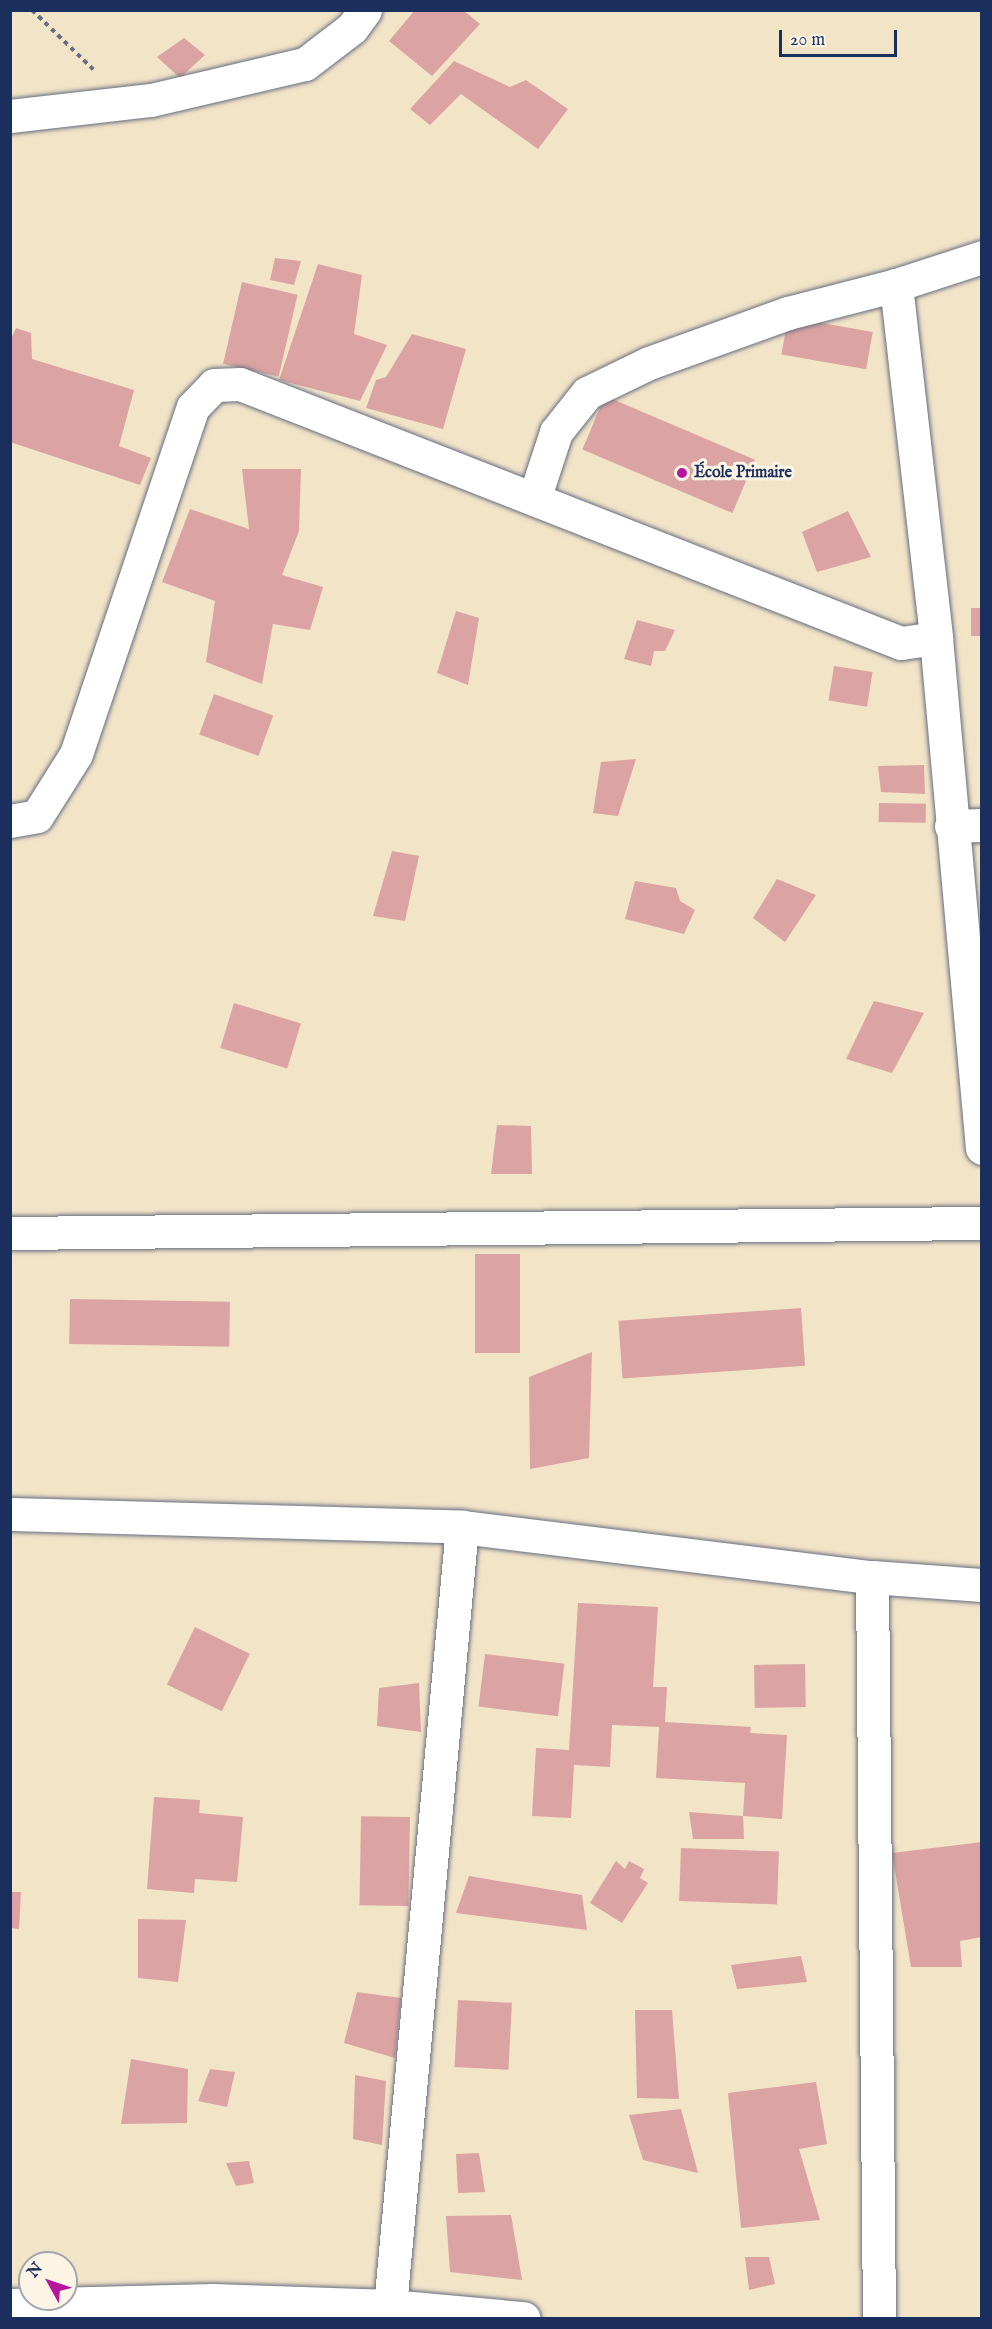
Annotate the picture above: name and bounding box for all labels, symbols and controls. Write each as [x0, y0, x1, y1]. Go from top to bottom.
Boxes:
scale bar [782, 18, 900, 56]
text: 20 m [790, 29, 825, 52]
place label: École Primaire [694, 463, 792, 483]
marker: École Primaire [675, 466, 689, 480]
north arrow [18, 2251, 78, 2311]
text: N [24, 2259, 48, 2282]

